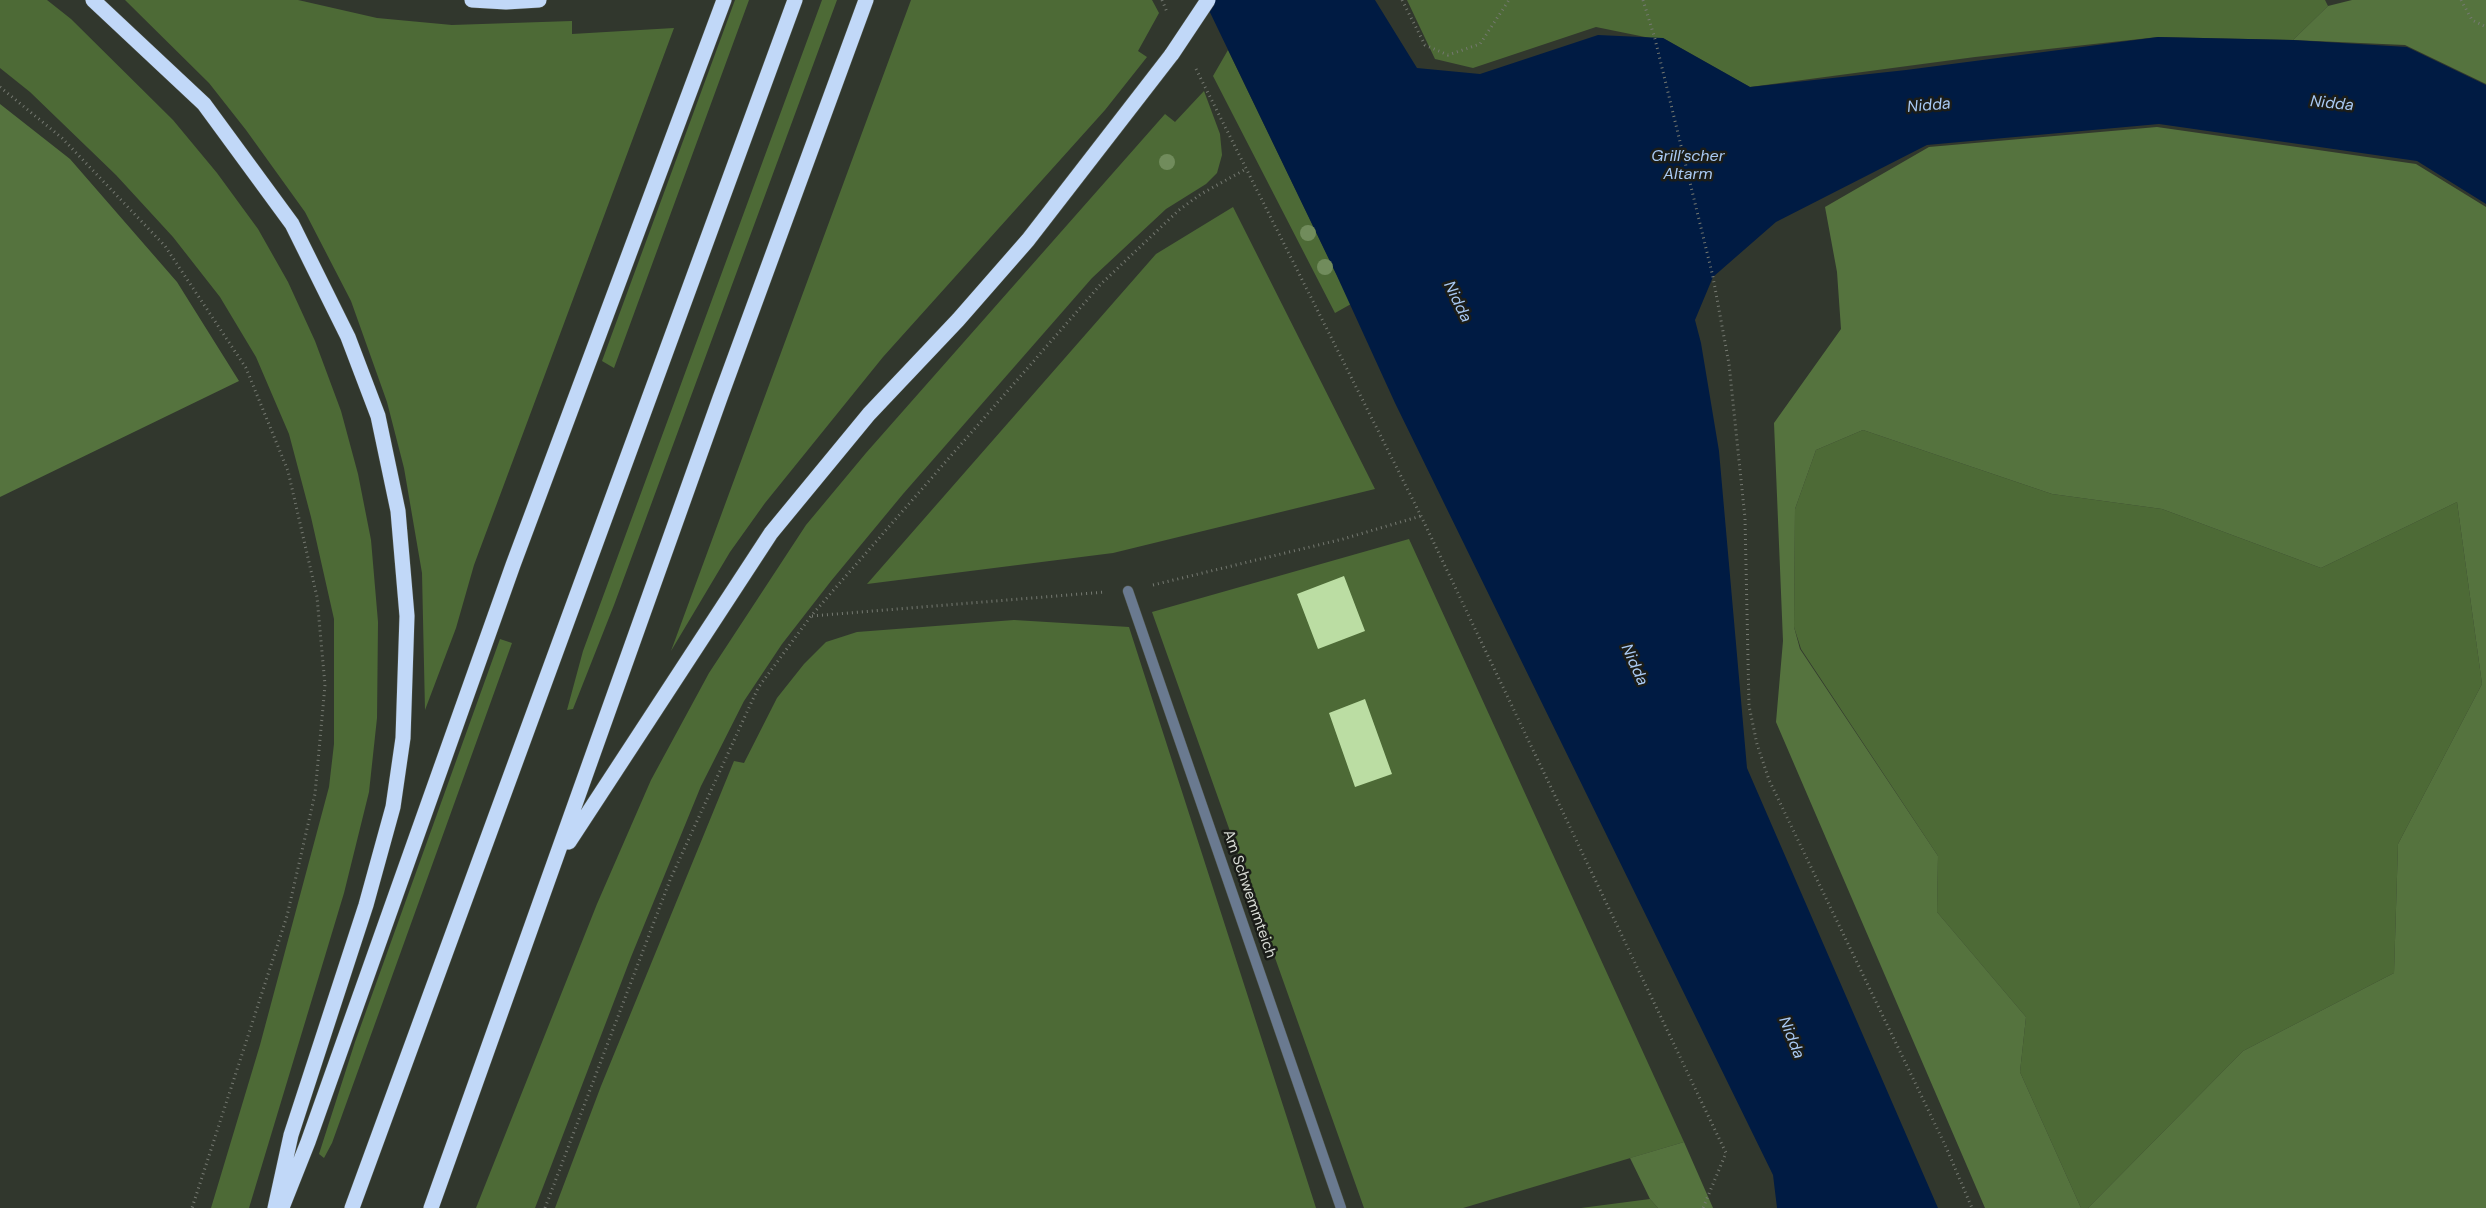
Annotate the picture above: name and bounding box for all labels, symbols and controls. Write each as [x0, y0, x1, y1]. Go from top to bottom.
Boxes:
water label: Nidda [2309, 92, 2355, 116]
water label: Nidda [1906, 95, 1952, 117]
water label: Grill’scher Altarm [1651, 147, 1725, 185]
water label: Nidda [1439, 278, 1475, 326]
water label: Nidda [1616, 641, 1652, 689]
street label: Am Schwemmteich [1219, 827, 1279, 961]
water label: Nidda [1774, 1014, 1808, 1062]

